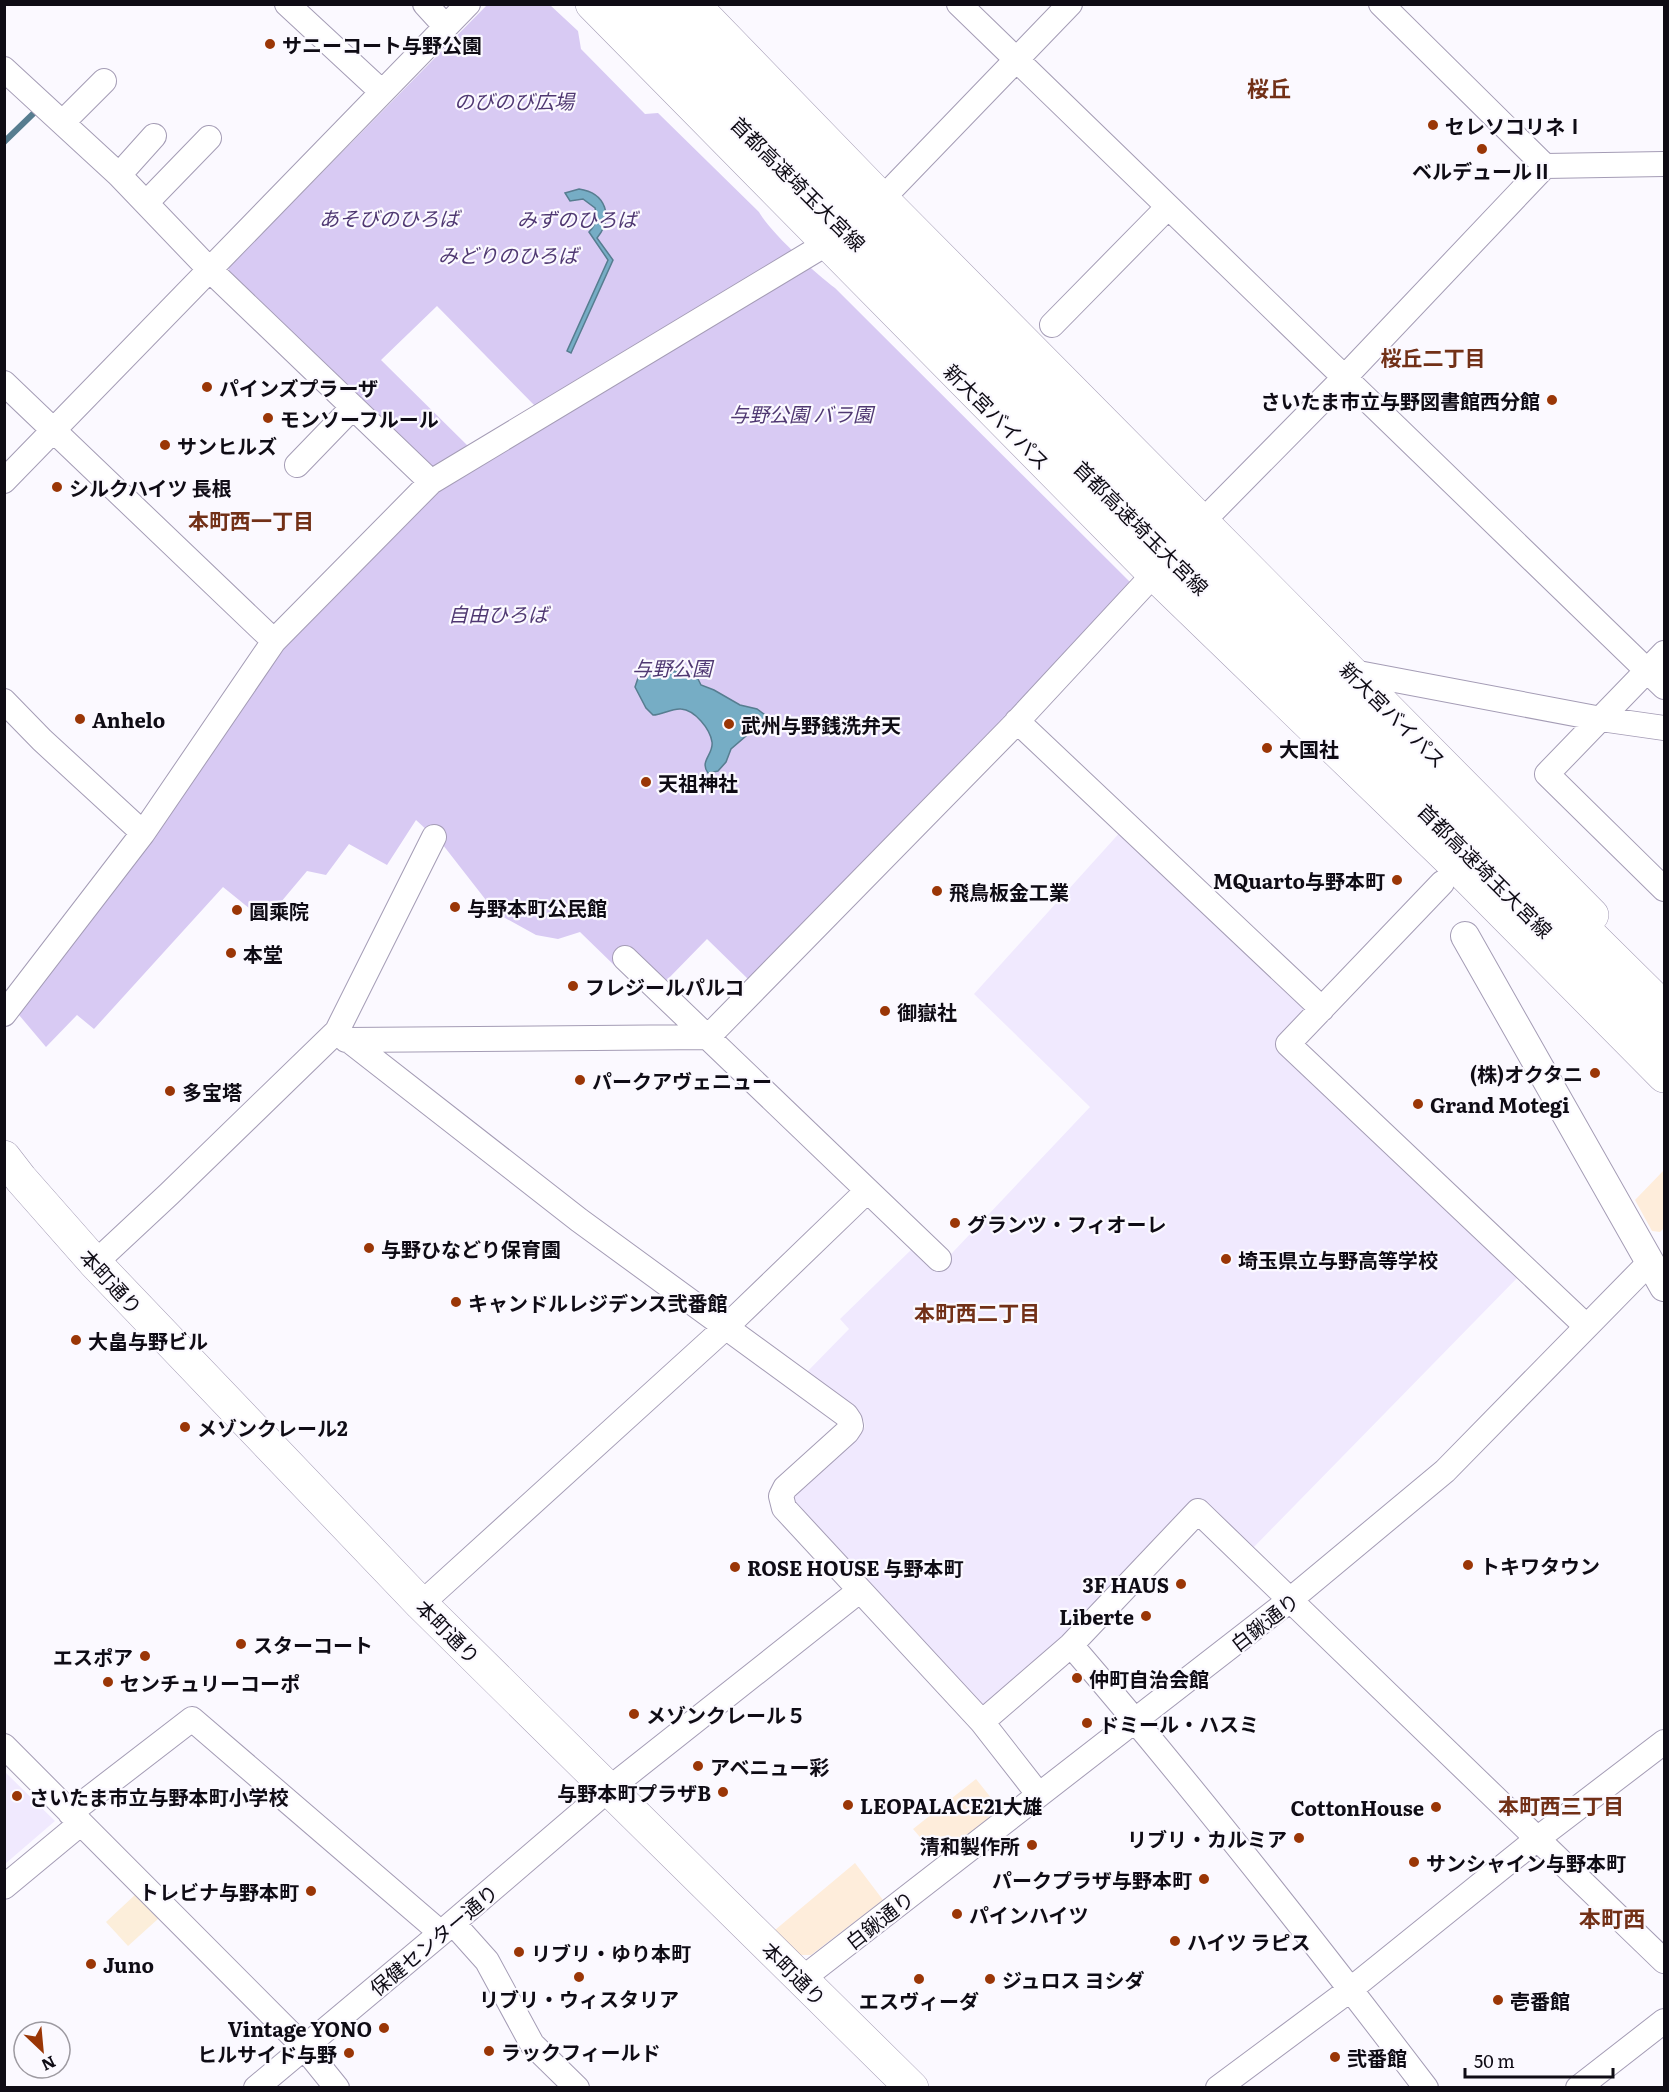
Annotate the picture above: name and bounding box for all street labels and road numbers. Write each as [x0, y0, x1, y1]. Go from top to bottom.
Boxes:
street label: 首都高速埼玉大宮線 [725, 109, 873, 257]
street label: 新大宮バイパス [938, 356, 1058, 476]
street label: 首都高速埼玉大宮線 [1068, 453, 1216, 601]
street label: 新大宮バイパス [1334, 654, 1454, 774]
street label: 首都高速埼玉大宮線 [1412, 796, 1560, 944]
street label: 本町通り [74, 1242, 150, 1320]
street label: 白鍬通り [1223, 1585, 1305, 1657]
street label: 本町通り [410, 1592, 488, 1670]
street label: 保健センター通り [362, 1876, 504, 2002]
street label: 白鍬通り [838, 1883, 920, 1955]
street label: 本町通り [756, 1934, 834, 2012]

